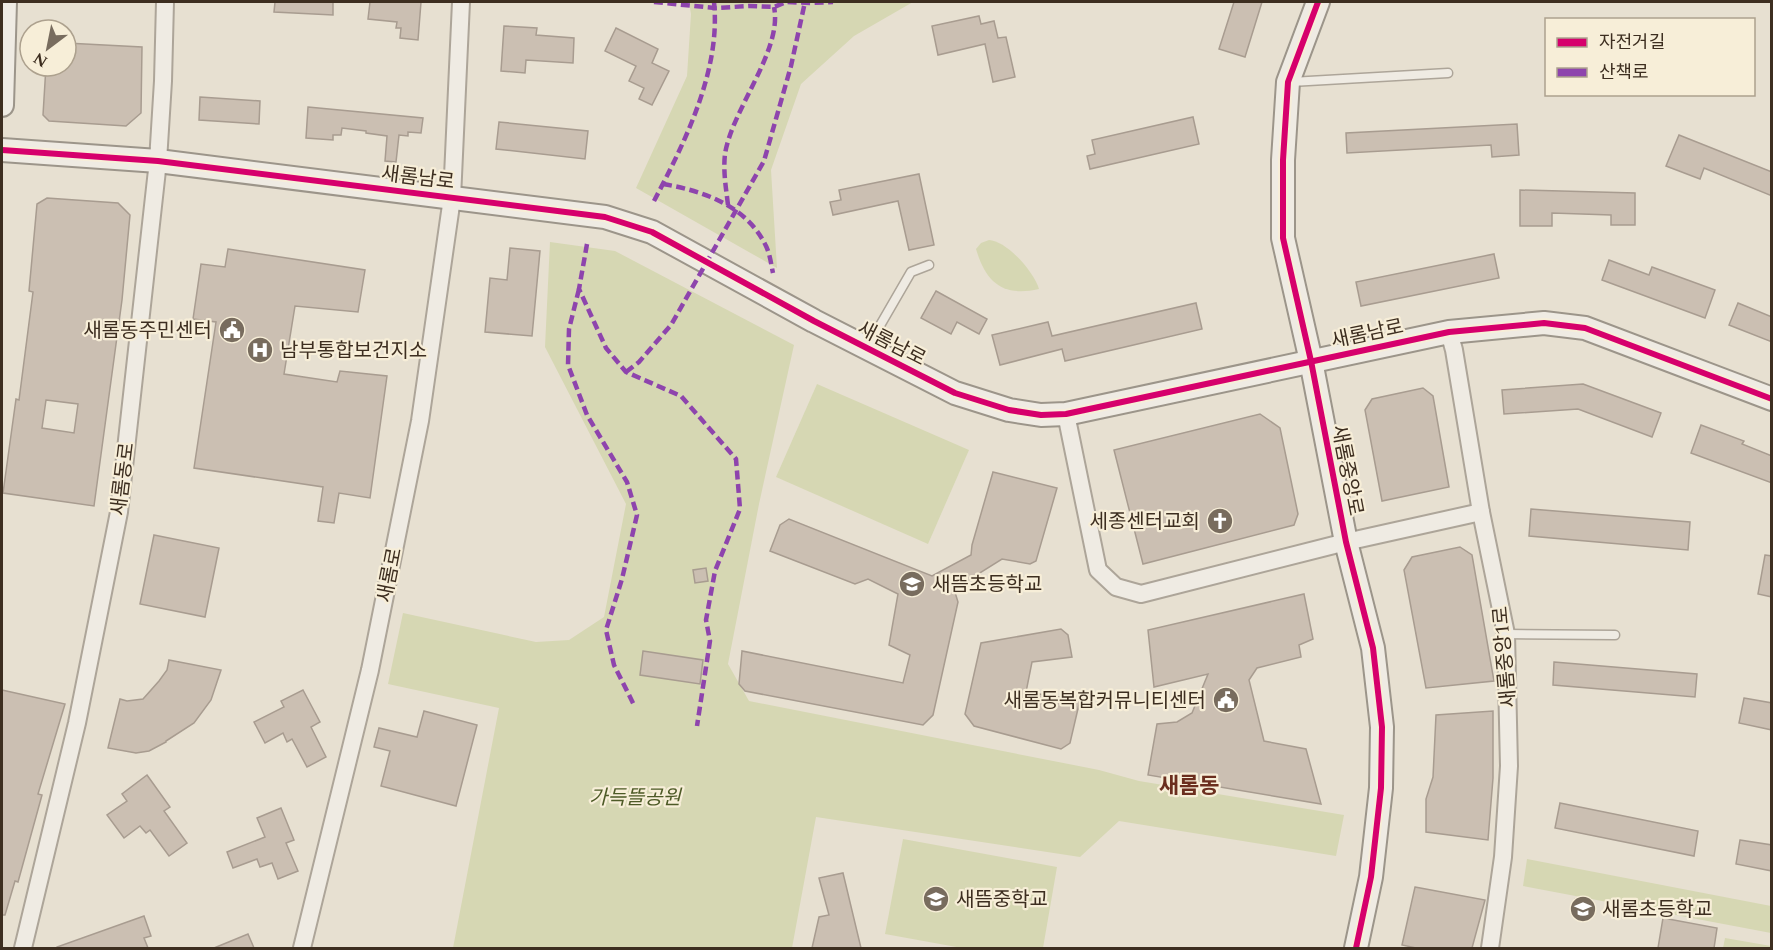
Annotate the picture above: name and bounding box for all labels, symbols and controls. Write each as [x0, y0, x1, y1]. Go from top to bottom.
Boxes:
north arrow [18, 18, 78, 78]
legend [1545, 18, 1755, 96]
text: 자전거길 [1599, 29, 1665, 56]
text: N [29, 46, 52, 74]
text: 산책로 [1599, 59, 1649, 86]
street label: 새롬남로 [380, 159, 456, 197]
street label: 새롬남로 [1328, 312, 1406, 356]
street label: 새롬남로 [852, 314, 931, 374]
public building icon: 새롬동주민센터 [217, 315, 247, 345]
place label: 새롬동주민센터 [83, 316, 212, 346]
hospital icon: 남부통합보건지소 [245, 335, 275, 365]
place label: 남부통합보건지소 [280, 336, 427, 366]
street label: 새롬중앙로 [1324, 422, 1371, 518]
street label: 새롬동로 [104, 441, 142, 517]
church icon: 세종센터교회 [1205, 506, 1235, 536]
place label: 세종센터교회 [1090, 507, 1200, 537]
street label: 새롬로 [370, 545, 410, 605]
school or university icon: 새뜸초등학교 [897, 569, 927, 599]
place label: 새뜸초등학교 [932, 570, 1042, 600]
street label: 새롬중앙1로 [1486, 605, 1524, 709]
public building icon: 새롬동복합커뮤니티센터 [1211, 685, 1241, 715]
place label: 새롬동복합커뮤니티센터 [1004, 686, 1206, 716]
district label: 새롬동 [1159, 770, 1219, 803]
park label: 가득뜰공원 [589, 783, 683, 813]
school or university icon: 새뜸중학교 [921, 884, 951, 914]
place label: 새뜸중학교 [956, 885, 1048, 915]
school or university icon: 새롬초등학교 [1568, 894, 1598, 924]
place label: 새롬초등학교 [1602, 895, 1712, 925]

